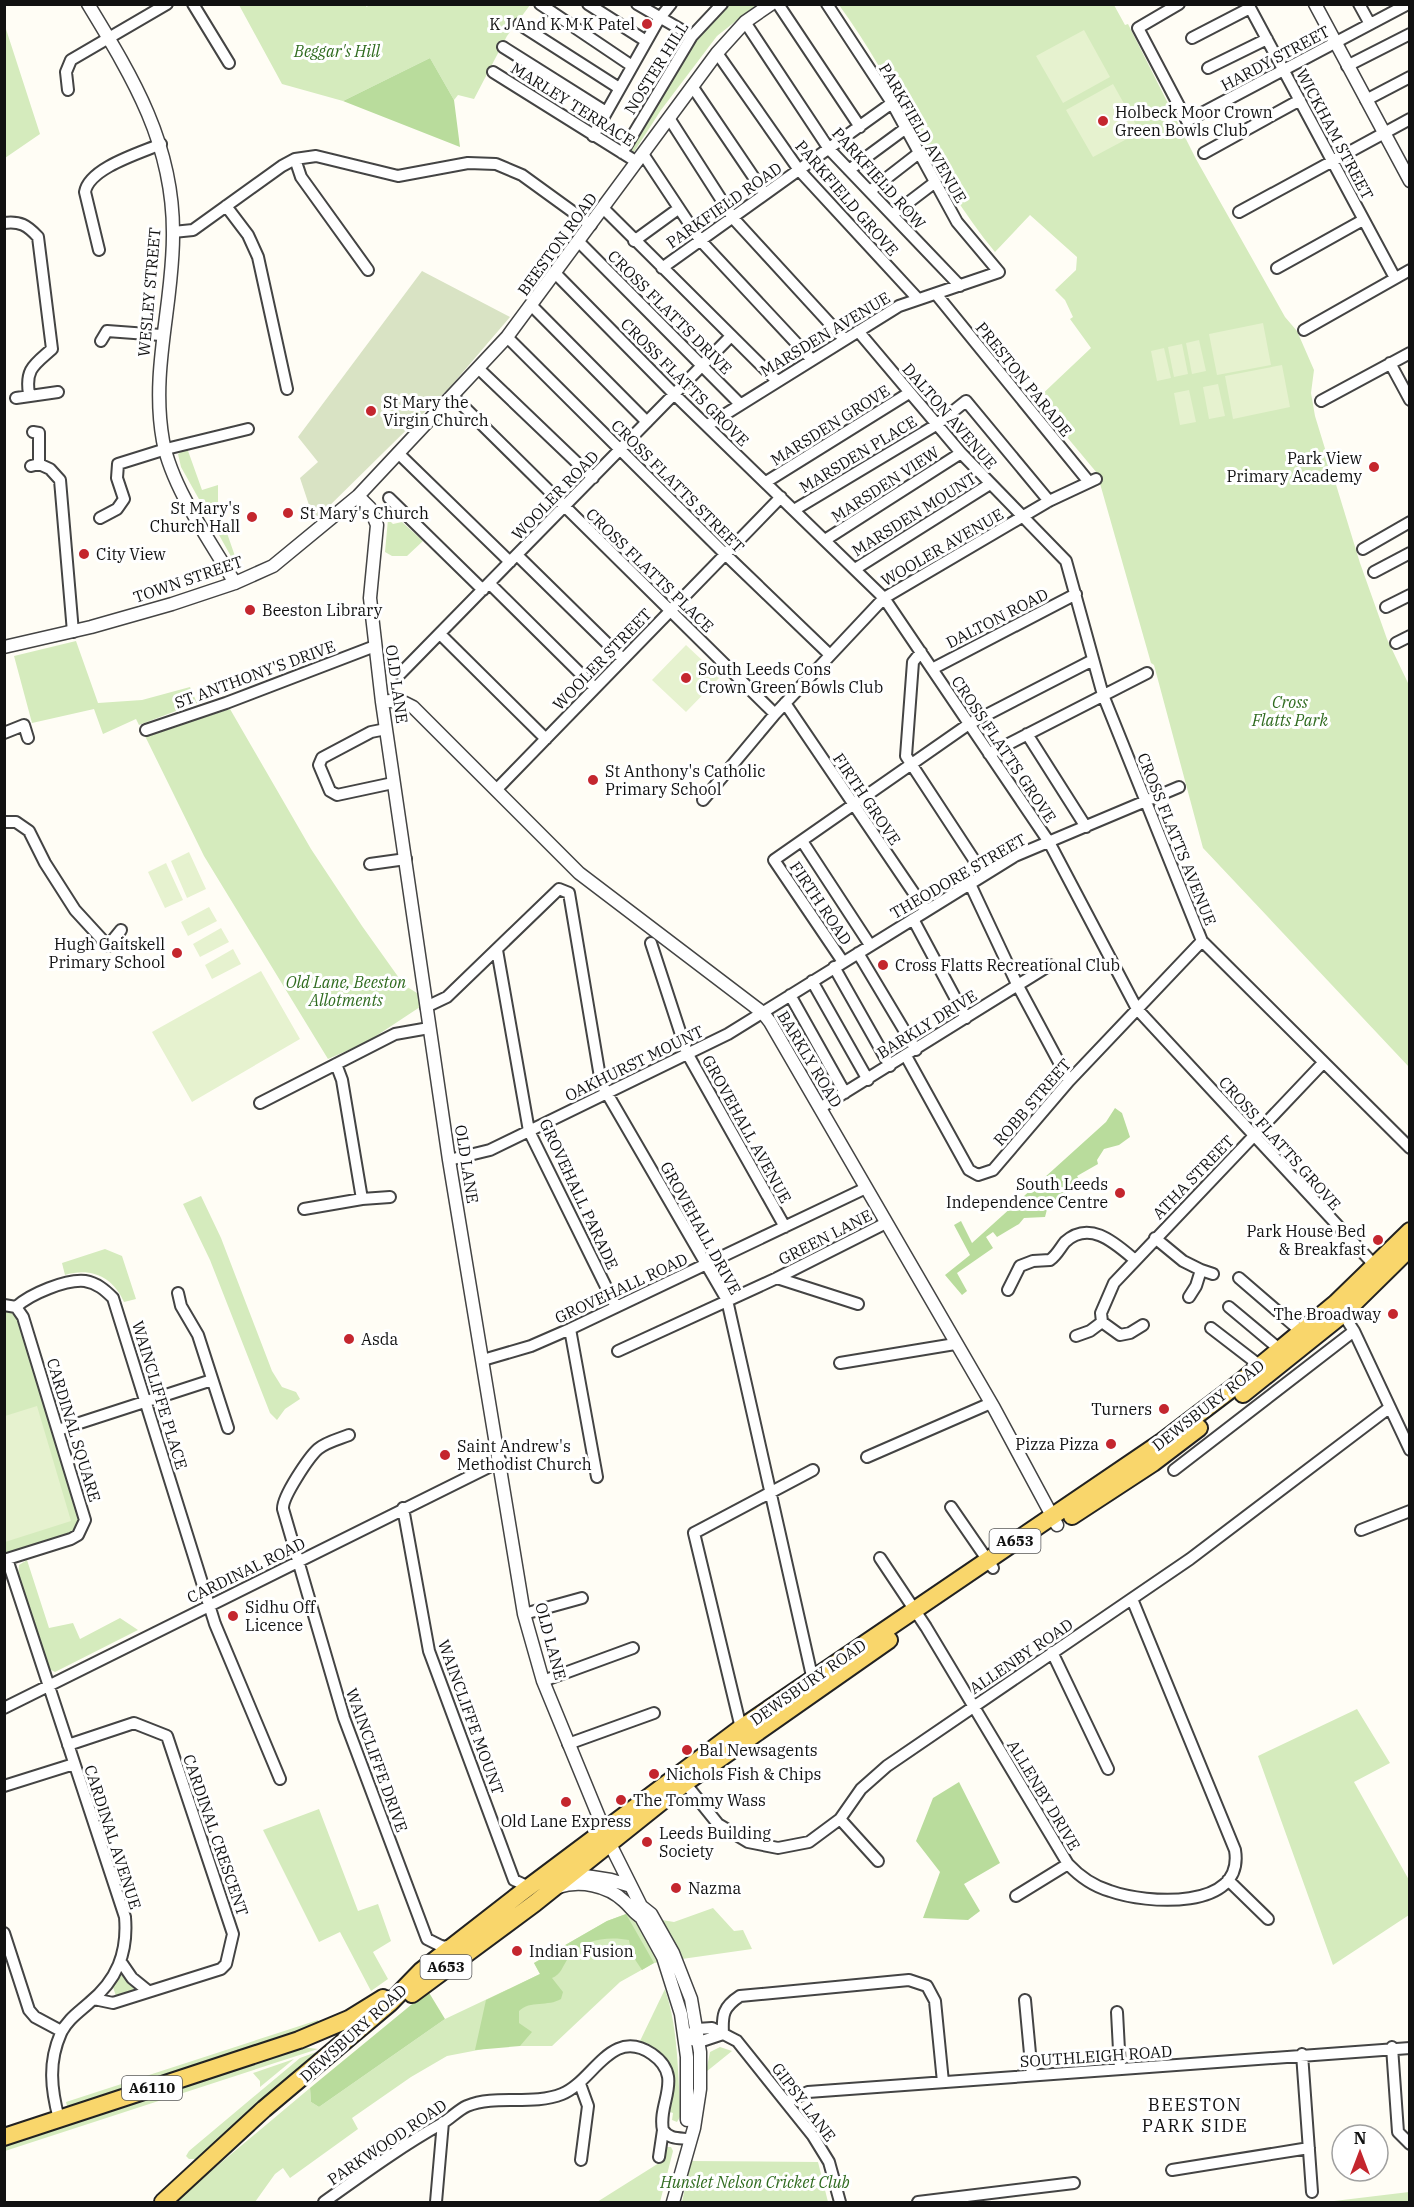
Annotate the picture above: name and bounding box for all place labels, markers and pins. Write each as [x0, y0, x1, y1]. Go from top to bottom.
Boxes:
place label: K J And K M K Patel [489, 14, 635, 34]
marker: K J And K M K Patel [640, 17, 654, 31]
place label: Holbeck Moor Crown Green Bowls Club [1115, 102, 1273, 140]
marker: Holbeck Moor Crown Green Bowls Club [1096, 114, 1110, 128]
place label: St Mary the Virgin Church [383, 392, 489, 430]
marker: St Mary the Virgin Church [364, 404, 378, 418]
place label: Park View Primary Academy [1226, 448, 1363, 486]
marker: Park View Primary Academy [1367, 460, 1381, 474]
place label: St Mary's Church Hall [150, 498, 240, 536]
place label: St Mary's Church [300, 503, 429, 523]
marker: St Mary's Church [281, 506, 295, 520]
marker: St Mary's Church Hall [245, 510, 259, 524]
place label: City View [96, 544, 166, 564]
marker: City View [77, 547, 91, 561]
place label: Beeston Library [262, 600, 383, 620]
marker: Beeston Library [243, 603, 257, 617]
place label: South Leeds Cons Crown Green Bowls Club [698, 659, 883, 697]
marker: South Leeds Cons Crown Green Bowls Club [679, 671, 693, 685]
place label: St Anthony's Catholic Primary School [605, 761, 765, 799]
marker: St Anthony's Catholic Primary School [586, 773, 600, 787]
place label: Hugh Gaitskell Primary School [49, 934, 165, 972]
marker: Hugh Gaitskell Primary School [170, 946, 184, 960]
place label: Cross Flatts Recreational Club [895, 955, 1120, 975]
marker: Cross Flatts Recreational Club [876, 958, 890, 972]
place label: South Leeds Independence Centre [946, 1174, 1108, 1212]
marker: South Leeds Independence Centre [1113, 1186, 1127, 1200]
place label: Park House Bed & Breakfast [1247, 1221, 1366, 1259]
marker: Park House Bed & Breakfast [1371, 1233, 1385, 1247]
place label: The Broadway [1273, 1304, 1381, 1324]
marker: The Broadway [1386, 1307, 1400, 1321]
place label: Asda [361, 1329, 399, 1349]
marker: Asda [342, 1332, 356, 1346]
place label: Turners [1091, 1399, 1152, 1419]
marker: Turners [1157, 1402, 1171, 1416]
place label: Pizza Pizza [1015, 1434, 1099, 1454]
place label: Saint Andrew's Methodist Church [457, 1436, 592, 1474]
marker: Pizza Pizza [1104, 1437, 1118, 1451]
marker: Saint Andrew's Methodist Church [438, 1448, 452, 1462]
place label: Sidhu Off Licence [245, 1597, 317, 1635]
marker: Sidhu Off Licence [226, 1609, 240, 1623]
place label: Bal Newsagents [699, 1740, 818, 1760]
marker: Bal Newsagents [680, 1743, 694, 1757]
place label: Nichols Fish & Chips [666, 1764, 821, 1784]
marker: Nichols Fish & Chips [647, 1767, 661, 1781]
place label: The Tommy Wass [633, 1790, 766, 1810]
marker: The Tommy Wass [614, 1793, 628, 1807]
marker: Old Lane Express [559, 1795, 573, 1809]
place label: Old Lane Express [501, 1811, 631, 1831]
place label: Leeds Building Society [659, 1823, 771, 1861]
marker: Leeds Building Society [640, 1835, 654, 1849]
place label: Nazma [688, 1878, 741, 1898]
marker: Nazma [669, 1881, 683, 1895]
place label: Indian Fusion [529, 1941, 634, 1961]
marker: Indian Fusion [510, 1944, 524, 1958]

